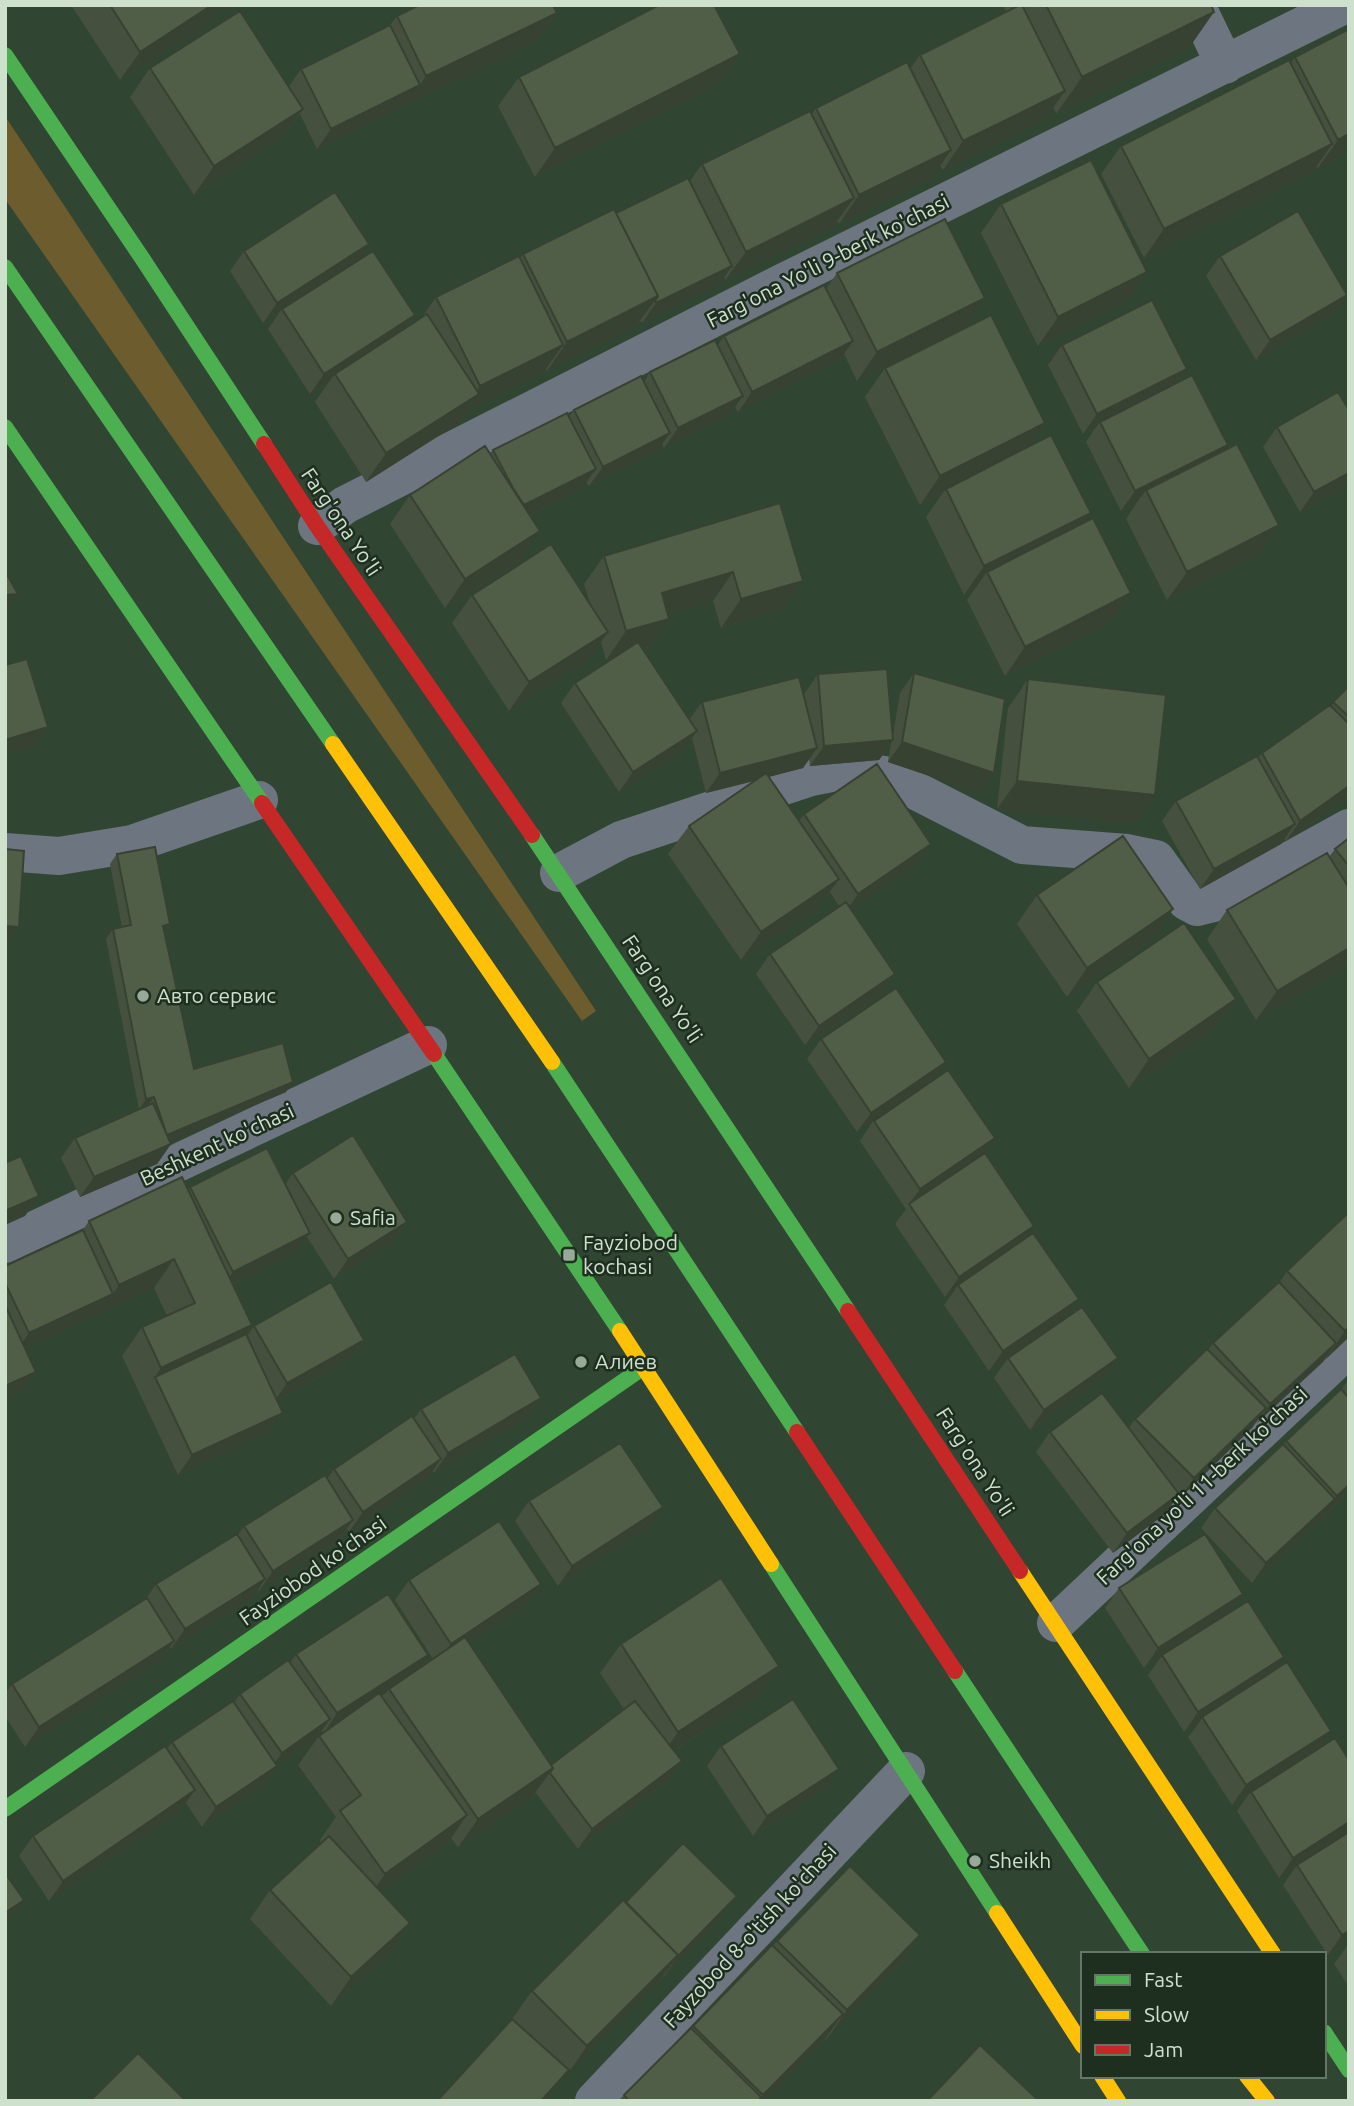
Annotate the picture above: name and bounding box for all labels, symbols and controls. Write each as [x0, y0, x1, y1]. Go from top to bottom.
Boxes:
street label: Farg'ona Yo'li 9-berk ko'chasi [702, 188, 953, 332]
street label: Farg'ona Yo'li [297, 463, 387, 580]
street label: Farg'ona Yo'li [618, 930, 708, 1047]
place label: Авто сервис [157, 983, 276, 1007]
marker: Авто сервис [135, 988, 151, 1004]
street label: Beshkent ko'chasi [136, 1098, 297, 1190]
place label: Safia [350, 1205, 396, 1229]
marker: Safia [328, 1210, 344, 1226]
place label: Fayziobod kochasi [583, 1230, 678, 1278]
marker: Fayziobod kochasi [561, 1247, 577, 1263]
place label: Алиев [595, 1349, 657, 1373]
marker: Алиев [573, 1354, 589, 1370]
street label: Farg'ona yo'li 11-berk ko'chasi [1091, 1381, 1312, 1589]
street label: Farg'ona Yo'li [932, 1403, 1020, 1520]
street label: Fayziobod ko'chasi [234, 1511, 390, 1630]
street label: Fayzobod 8-o'tish ko'chasi [658, 1838, 841, 2032]
place label: Sheikh [989, 1848, 1051, 1872]
marker: Sheikh [967, 1853, 983, 1869]
legend [1081, 1952, 1326, 2078]
text: Fast [1144, 1967, 1182, 1991]
text: Slow [1144, 2002, 1189, 2026]
text: Jam [1144, 2037, 1183, 2061]

